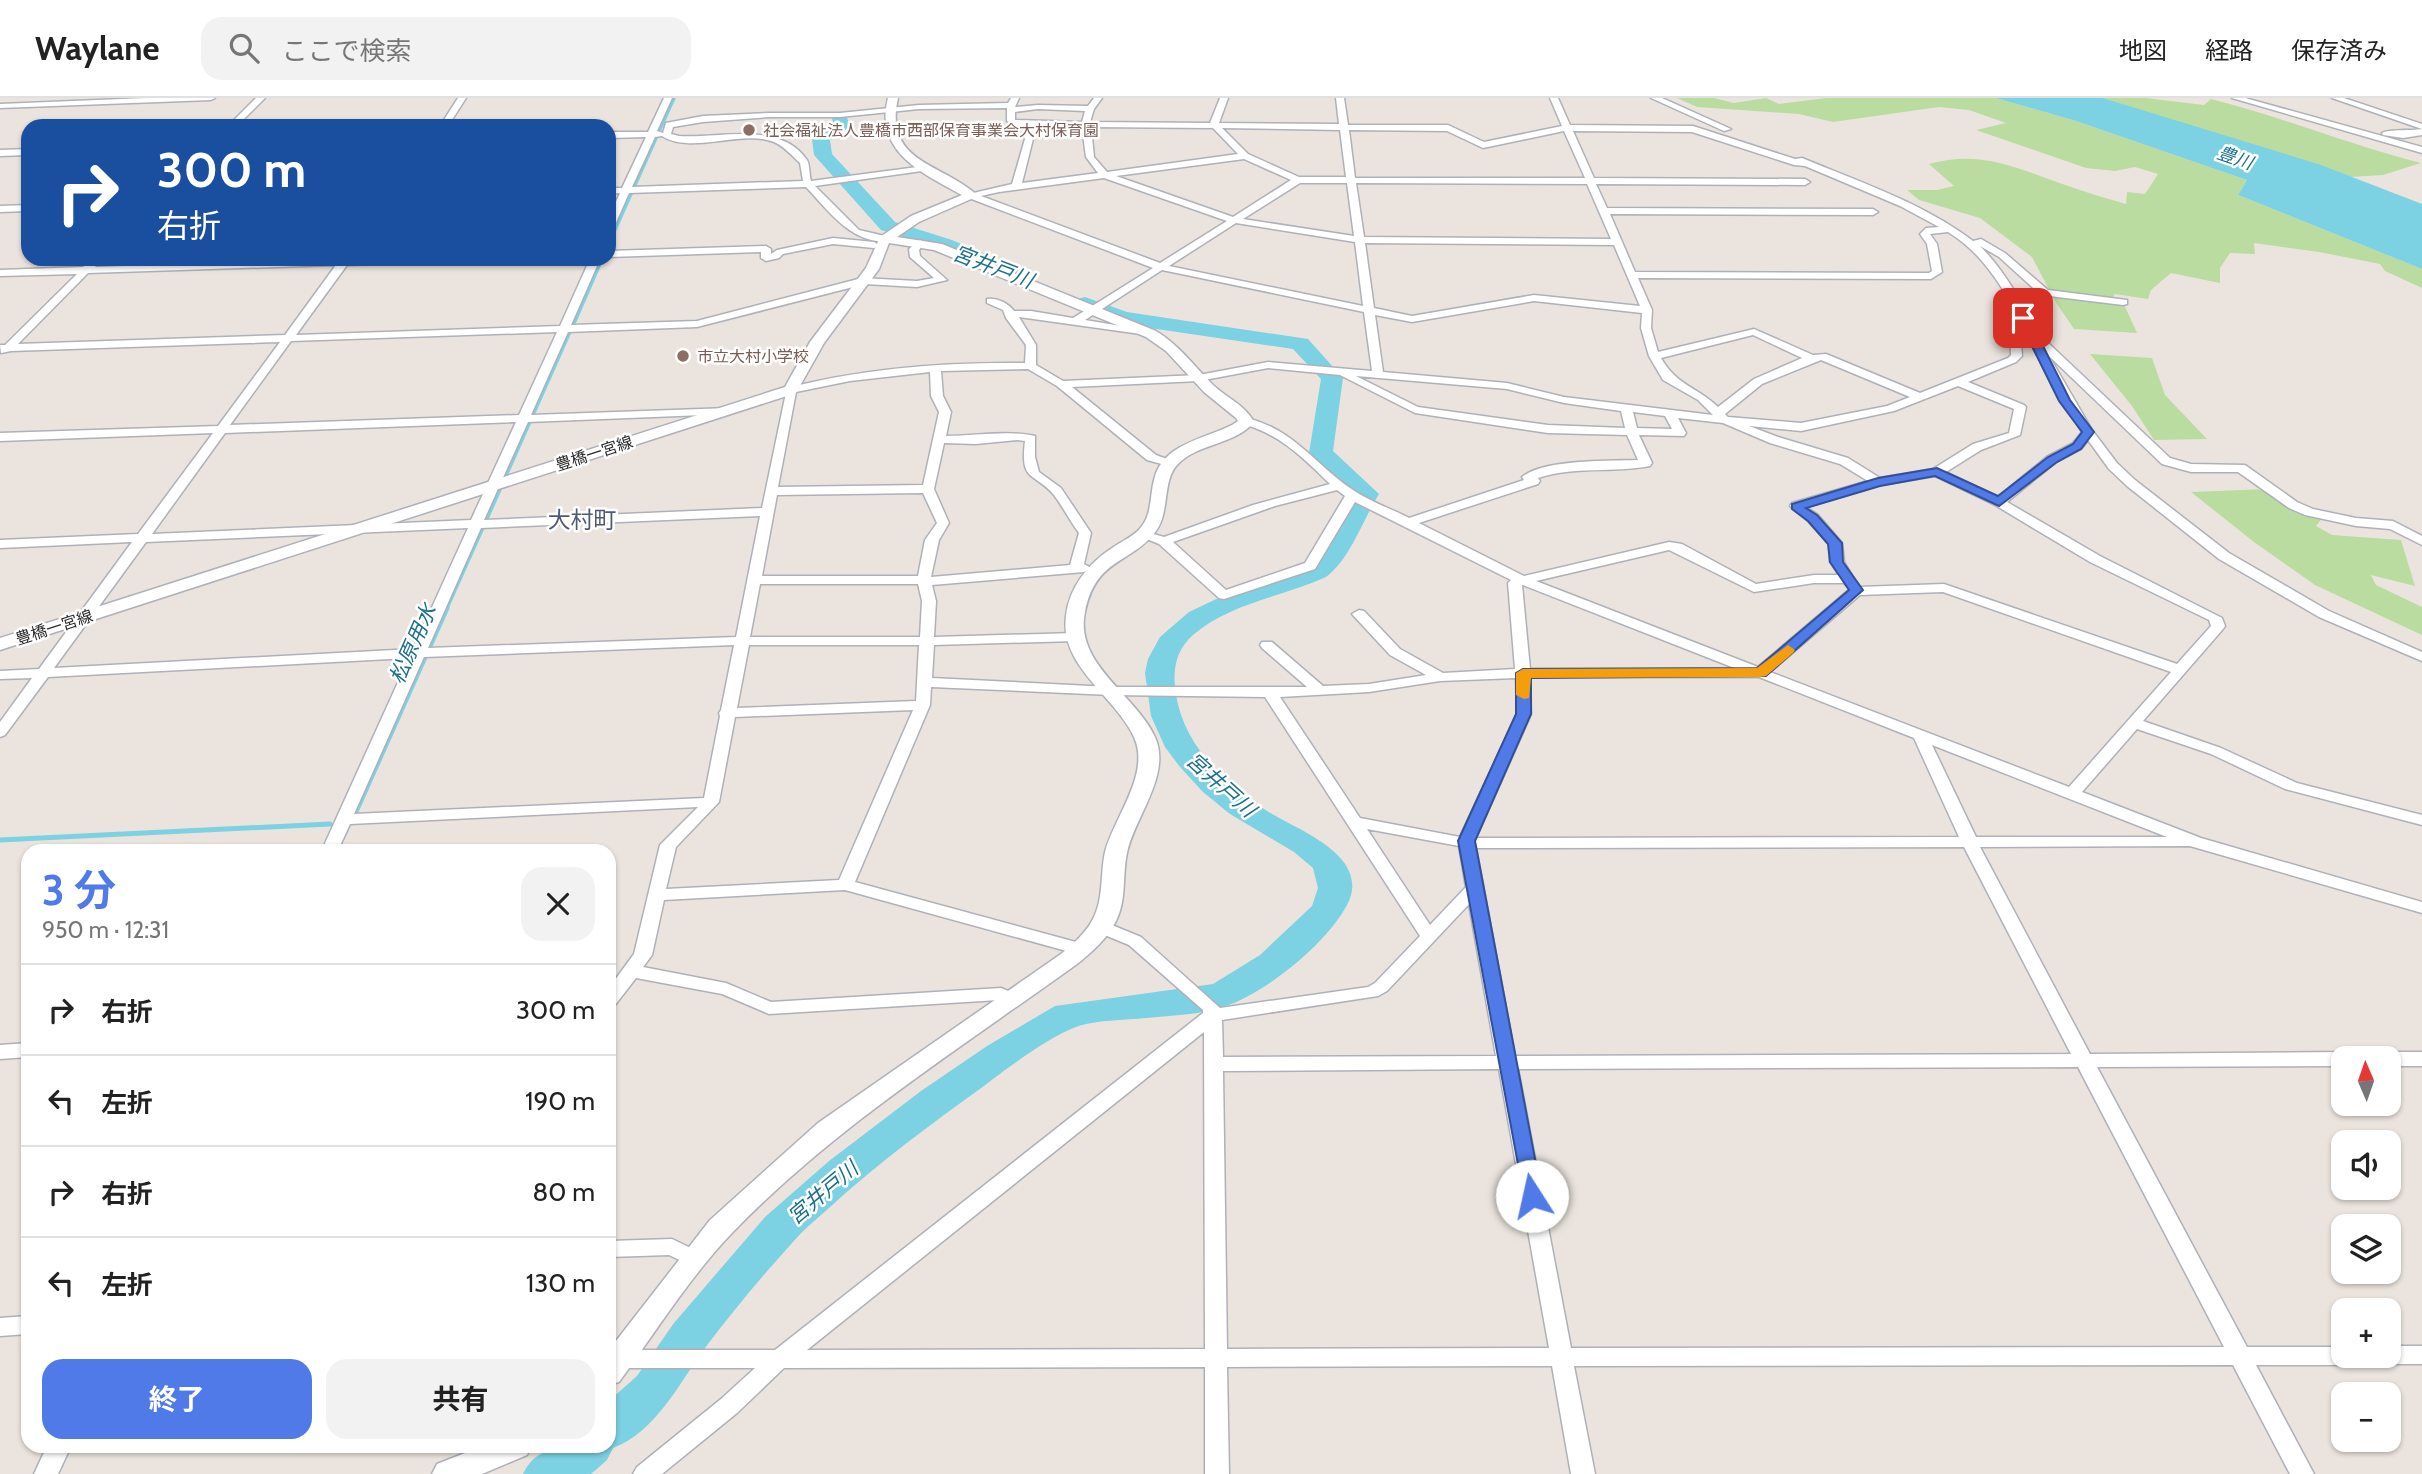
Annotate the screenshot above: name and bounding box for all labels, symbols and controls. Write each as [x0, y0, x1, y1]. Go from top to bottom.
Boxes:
search box [201, 17, 691, 80]
text: Waylane [35, 28, 159, 68]
icon: search [225, 29, 263, 67]
text: ここで検索 [281, 35, 411, 67]
text: 地図 [2119, 36, 2167, 65]
text: 経路 [2205, 36, 2253, 65]
text: 保存済み [2291, 36, 2387, 65]
place label: 社会福祉法人豊橋市西部保育事業会大村保育園 [763, 121, 1099, 140]
marker: 社会福祉法人豊橋市西部保育事業会大村保育園 [741, 122, 757, 138]
text: 300 m [157, 140, 306, 199]
water label: 豊川 [2214, 142, 2257, 175]
icon: right [42, 147, 133, 238]
text: 右折 [157, 206, 221, 245]
water label: 宮井戸川 [949, 240, 1039, 294]
pin [1993, 288, 2053, 348]
icon: arrive [2004, 299, 2042, 337]
place label: 市立大村小学校 [697, 347, 809, 366]
marker: 市立大村小学校 [675, 348, 691, 364]
street label: 豊橋一宮線 [553, 432, 635, 475]
district label: 大村町 [548, 506, 617, 534]
water label: 松原用水 [384, 599, 442, 687]
street label: 豊橋一宮線 [13, 606, 95, 649]
water label: 宮井戸川 [1182, 747, 1262, 823]
text: 3 分 [42, 864, 116, 916]
button: close [521, 867, 595, 941]
text: 950 m · 12:31 [42, 916, 169, 944]
icon: right [42, 991, 80, 1029]
text: 300 m [516, 994, 595, 1026]
text: 右折 [101, 996, 153, 1028]
north arrow [2331, 1046, 2401, 1116]
map controls [2331, 1046, 2401, 1452]
icon: left [42, 1082, 80, 1120]
text: 190 m [525, 1085, 595, 1117]
text: 左折 [101, 1087, 153, 1119]
button: sound [2331, 1130, 2401, 1200]
water label: 宮井戸川 [782, 1155, 864, 1229]
position arrow [1495, 1159, 1569, 1233]
icon: right [42, 1173, 80, 1211]
text: 80 m [532, 1176, 595, 1208]
text: 右折 [101, 1178, 153, 1210]
button: layers [2331, 1214, 2401, 1284]
icon: left [42, 1264, 80, 1302]
text: 130 m [526, 1267, 595, 1299]
text: 左折 [101, 1269, 153, 1301]
button: + [2331, 1298, 2401, 1368]
button: 終了 [42, 1359, 312, 1439]
button: 共有 [326, 1359, 595, 1439]
button: − [2331, 1382, 2401, 1452]

